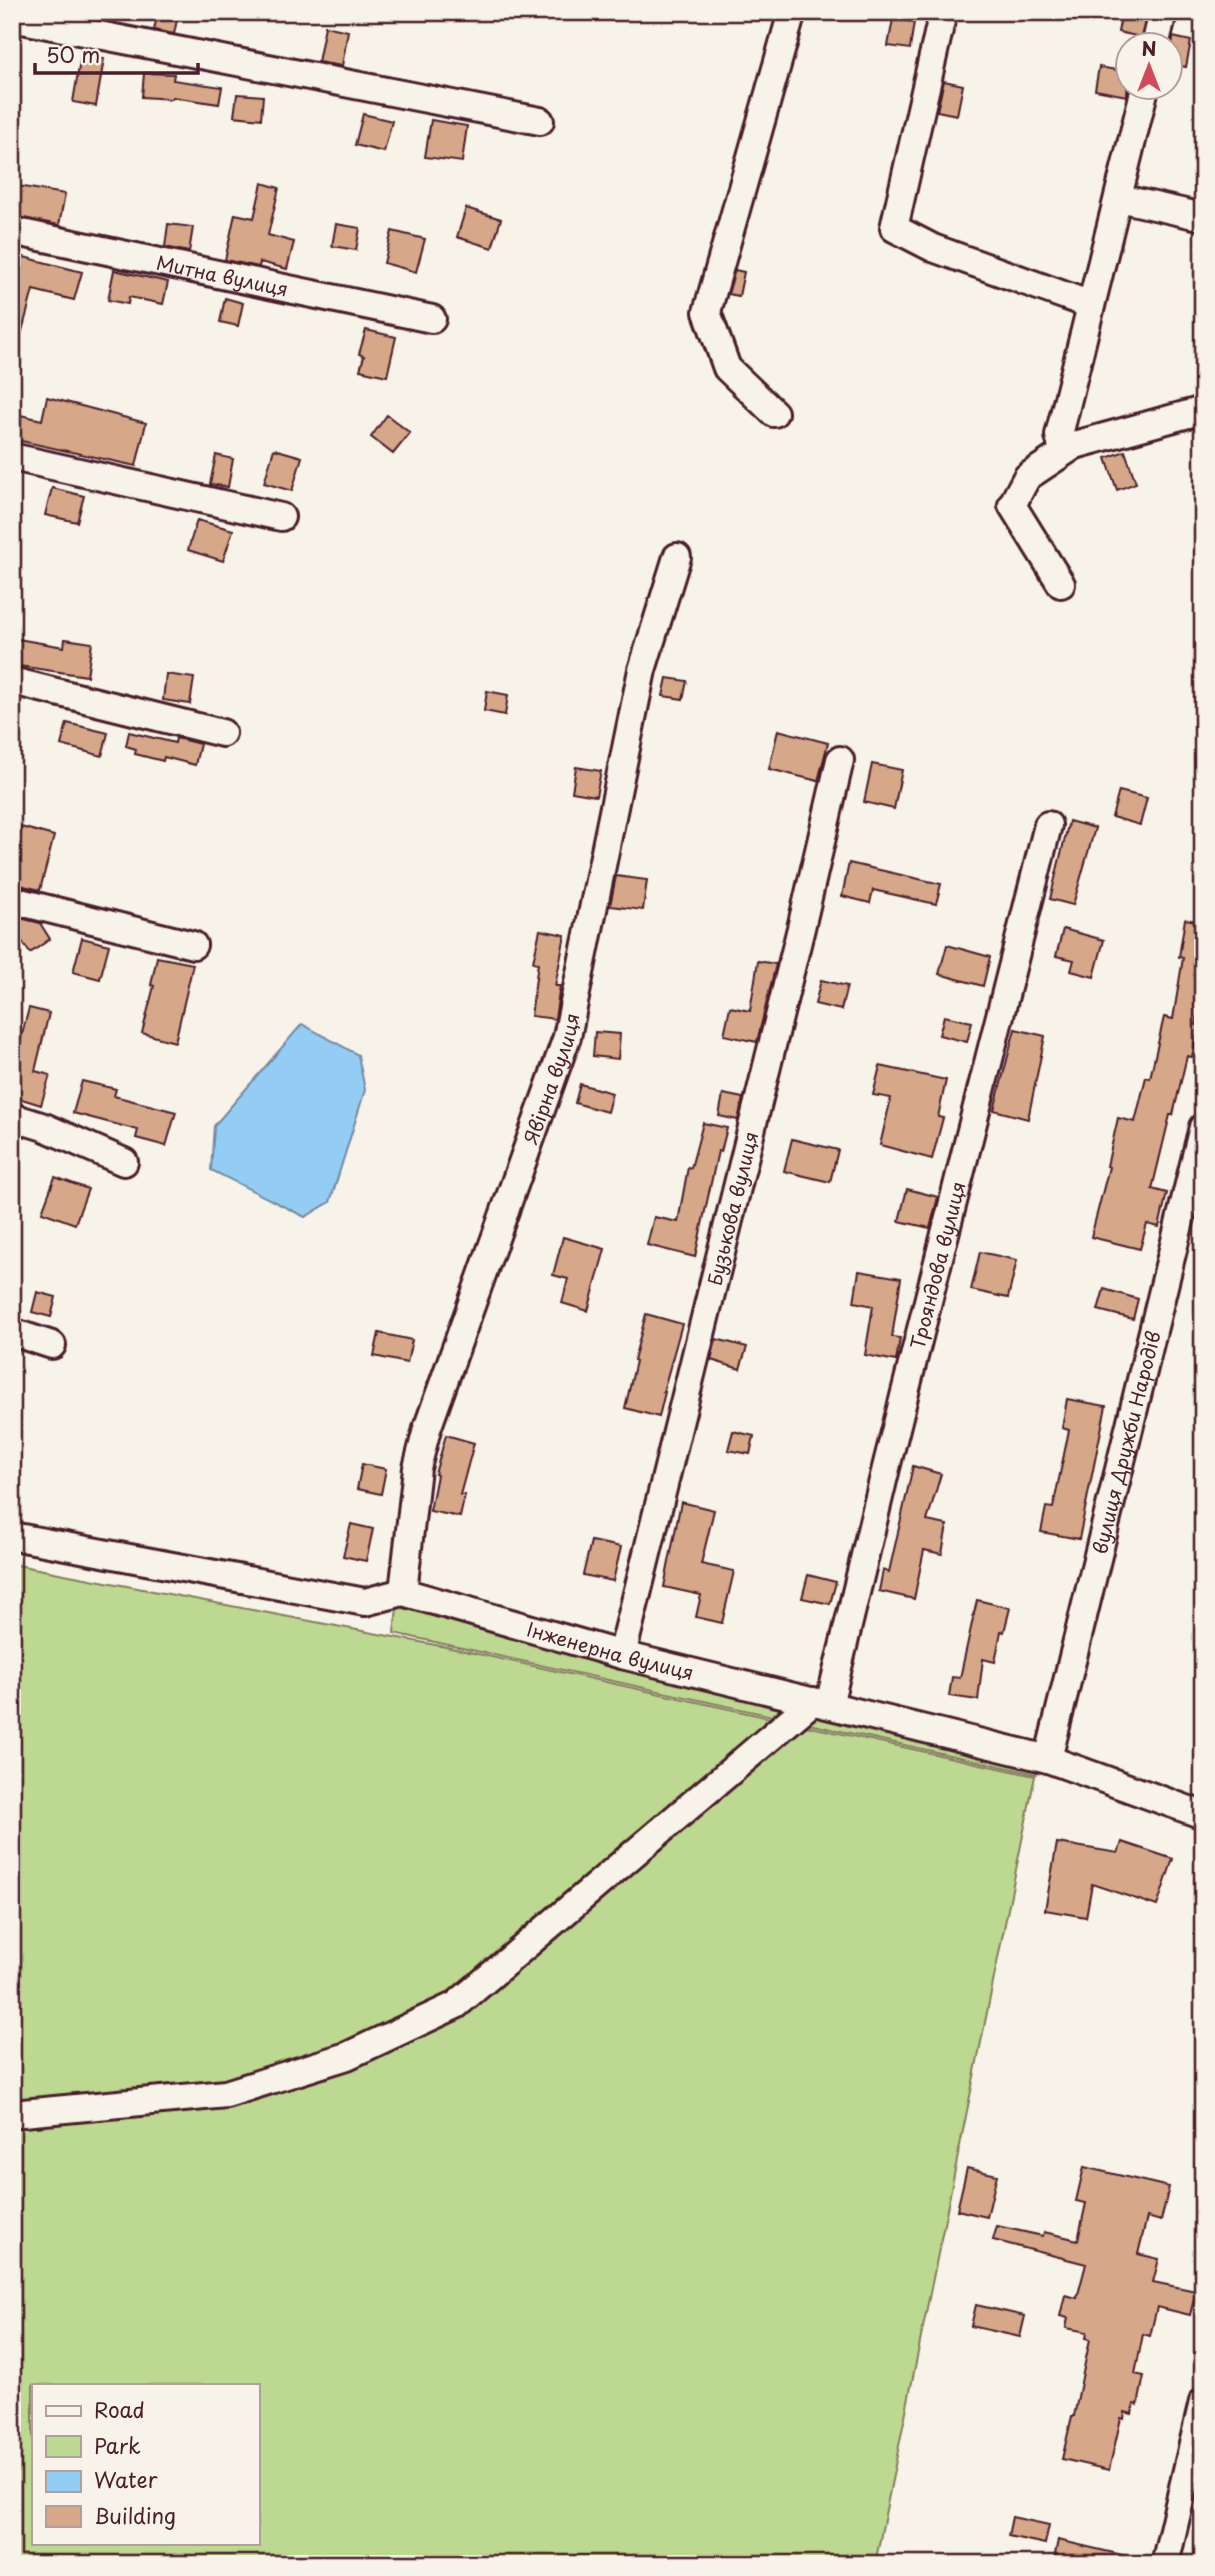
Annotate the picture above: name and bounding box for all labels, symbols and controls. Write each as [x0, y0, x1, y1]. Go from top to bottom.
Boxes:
scale bar [35, 32, 198, 76]
north arrow [1114, 32, 1184, 102]
text: N [1141, 34, 1157, 62]
text: 50 m [46, 38, 100, 70]
street label: Митна вулиця [154, 248, 291, 303]
street label: Явірна вулиця [516, 1011, 586, 1148]
street label: Бузькова вулиця [700, 1129, 764, 1288]
street label: Трояндова вулиця [903, 1178, 972, 1352]
street label: вулиця Дружби Народів [1085, 1328, 1166, 1557]
street label: Інженерна вулиця [524, 1614, 697, 1686]
legend [32, 2384, 259, 2544]
text: Road [94, 2393, 145, 2425]
text: Park [94, 2429, 141, 2461]
text: Water [94, 2463, 158, 2495]
text: Building [94, 2499, 176, 2531]

